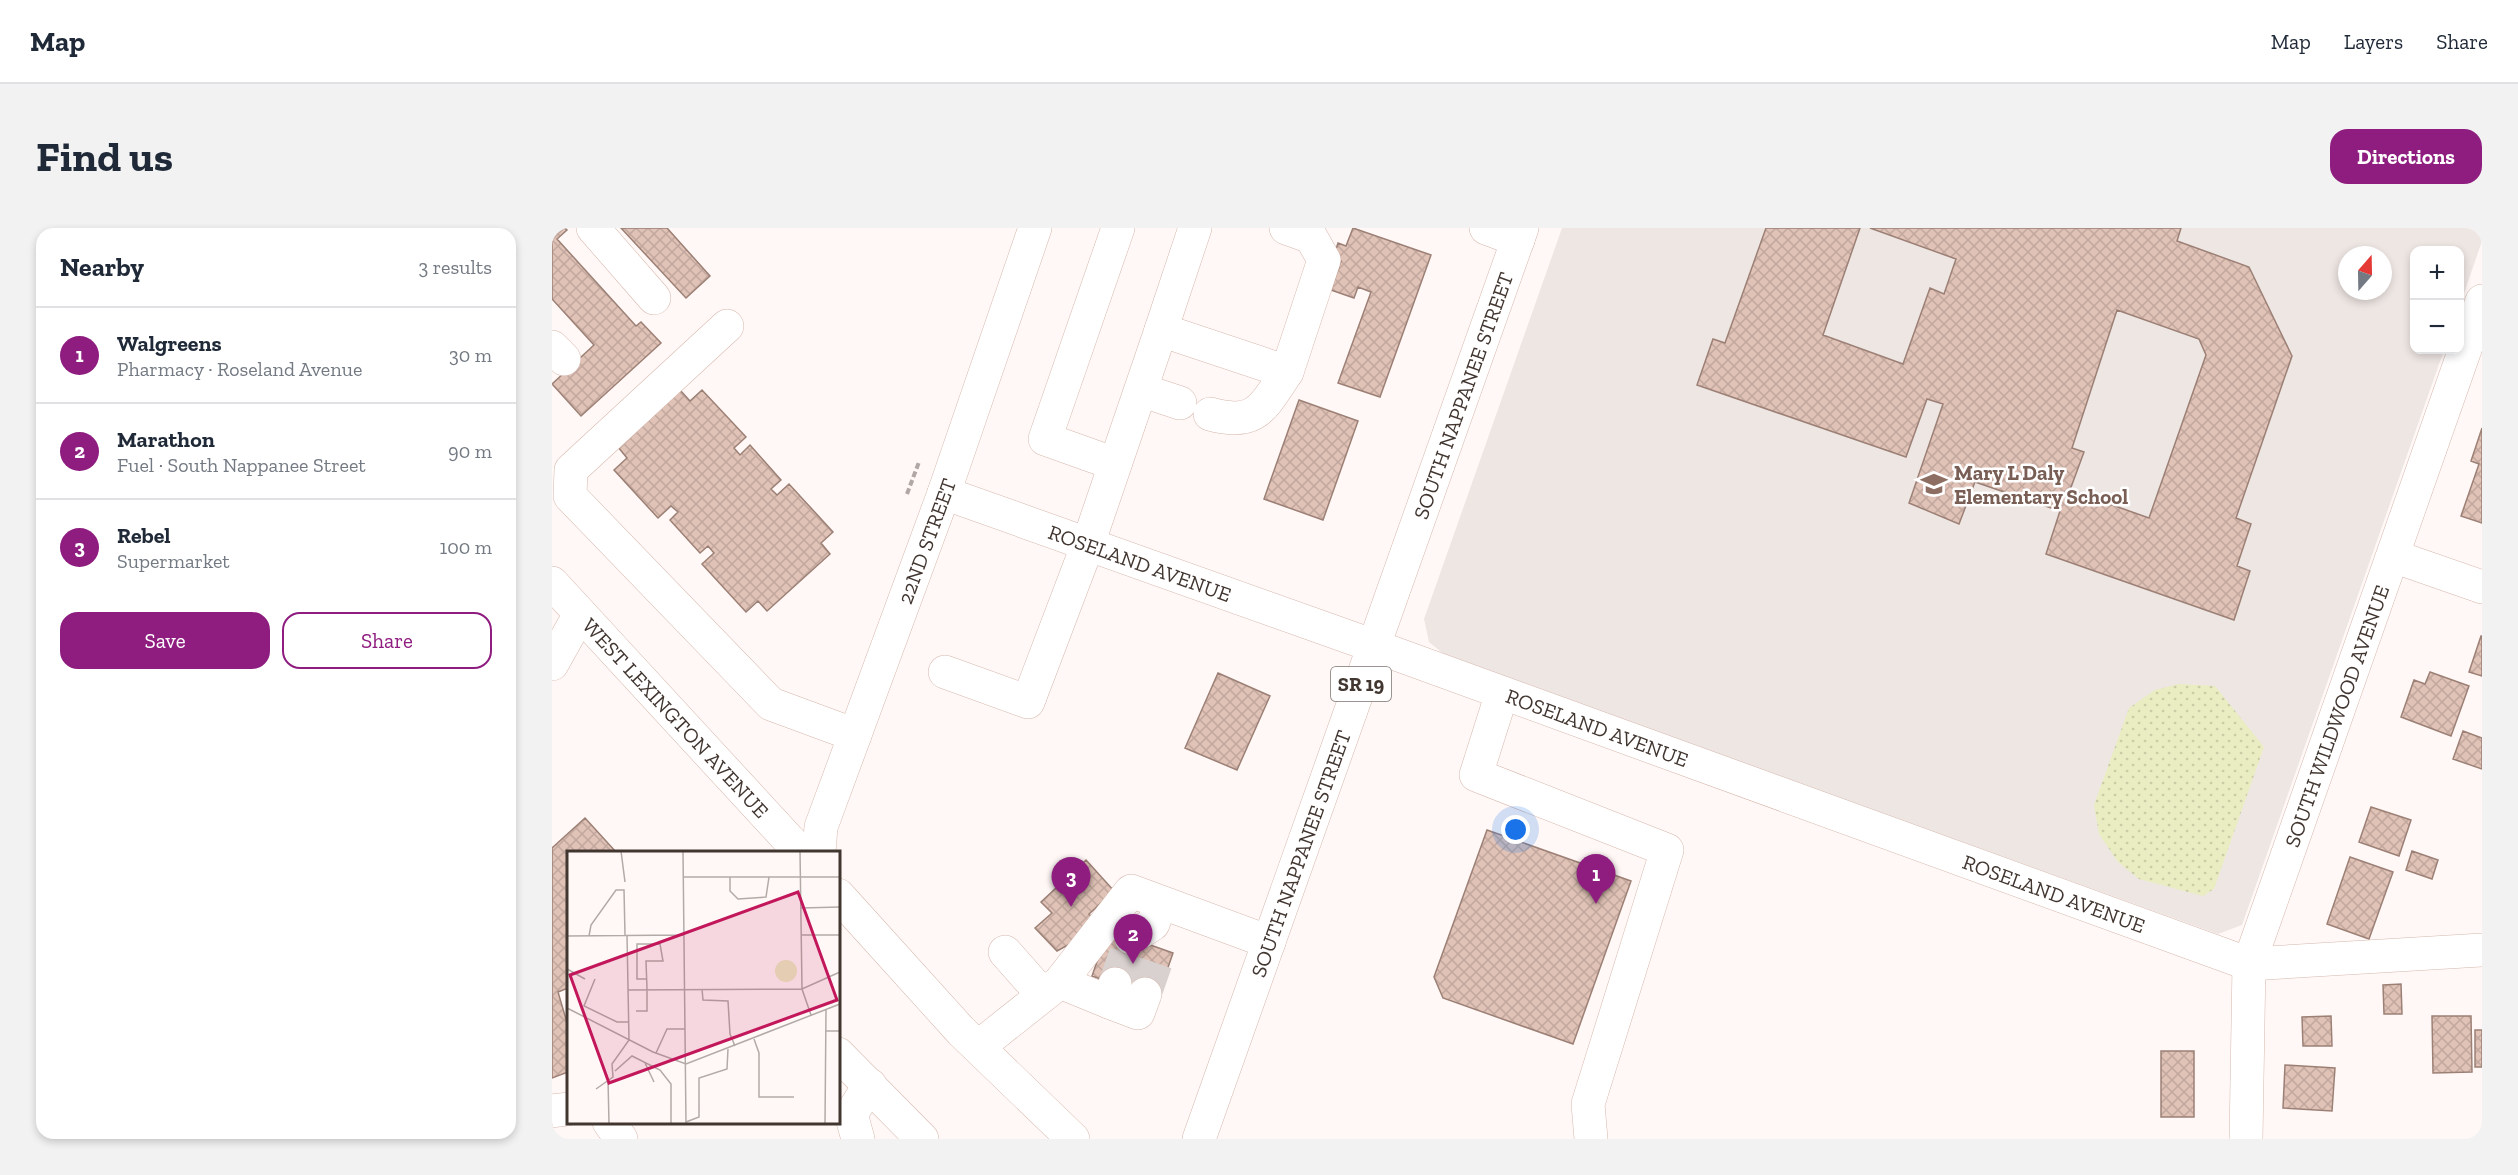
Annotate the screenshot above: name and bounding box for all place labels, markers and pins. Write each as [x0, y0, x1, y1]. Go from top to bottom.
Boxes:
place label: Mary L Daly Elementary School [1954, 460, 2128, 509]
school or university icon: Mary L Daly Elementary School [1919, 469, 1949, 499]
pin: 1 [1576, 854, 1616, 904]
pin: 3 [1052, 858, 1090, 907]
pin: 2 [1114, 914, 1152, 964]

